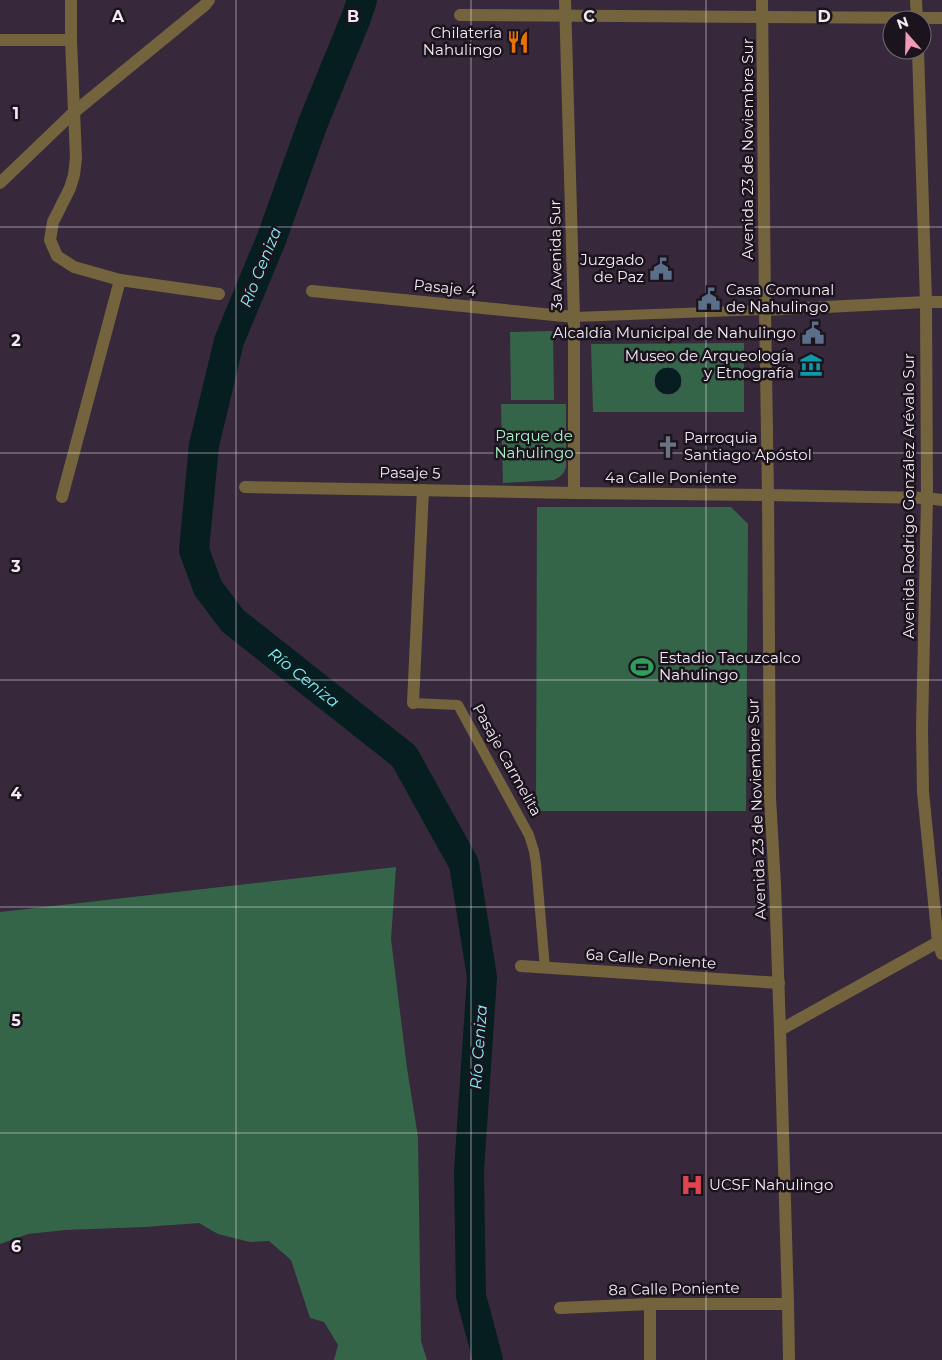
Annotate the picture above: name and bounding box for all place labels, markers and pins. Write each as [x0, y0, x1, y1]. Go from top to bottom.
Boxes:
place label: Chilatería Nahulingo [423, 23, 502, 59]
restaurant icon: Chilatería Nahulingo [505, 29, 531, 55]
place label: Juzgado de Paz [579, 250, 644, 286]
public building icon: Juzgado de Paz [648, 256, 674, 282]
place label: Casa Comunal de Nahulingo [726, 280, 834, 316]
public building icon: Casa Comunal de Nahulingo [696, 286, 722, 312]
public building icon: Alcaldía Municipal de Nahulingo [800, 320, 826, 346]
place label: Alcaldía Municipal de Nahulingo [553, 323, 796, 342]
place label: Museo de Arqueología y Etnografía [625, 346, 794, 382]
museum icon: Museo de Arqueología y Etnografía [798, 352, 824, 378]
place label: Parroquia Santiago Apóstol [684, 428, 812, 464]
church icon: Parroquia Santiago Apóstol [655, 434, 681, 460]
place label: Estadio Tacuzcalco Nahulingo [659, 648, 801, 684]
sports icon: Estadio Tacuzcalco Nahulingo [629, 654, 655, 680]
hospital icon: UCSF Nahulingo [679, 1172, 705, 1198]
place label: UCSF Nahulingo [709, 1175, 833, 1194]

